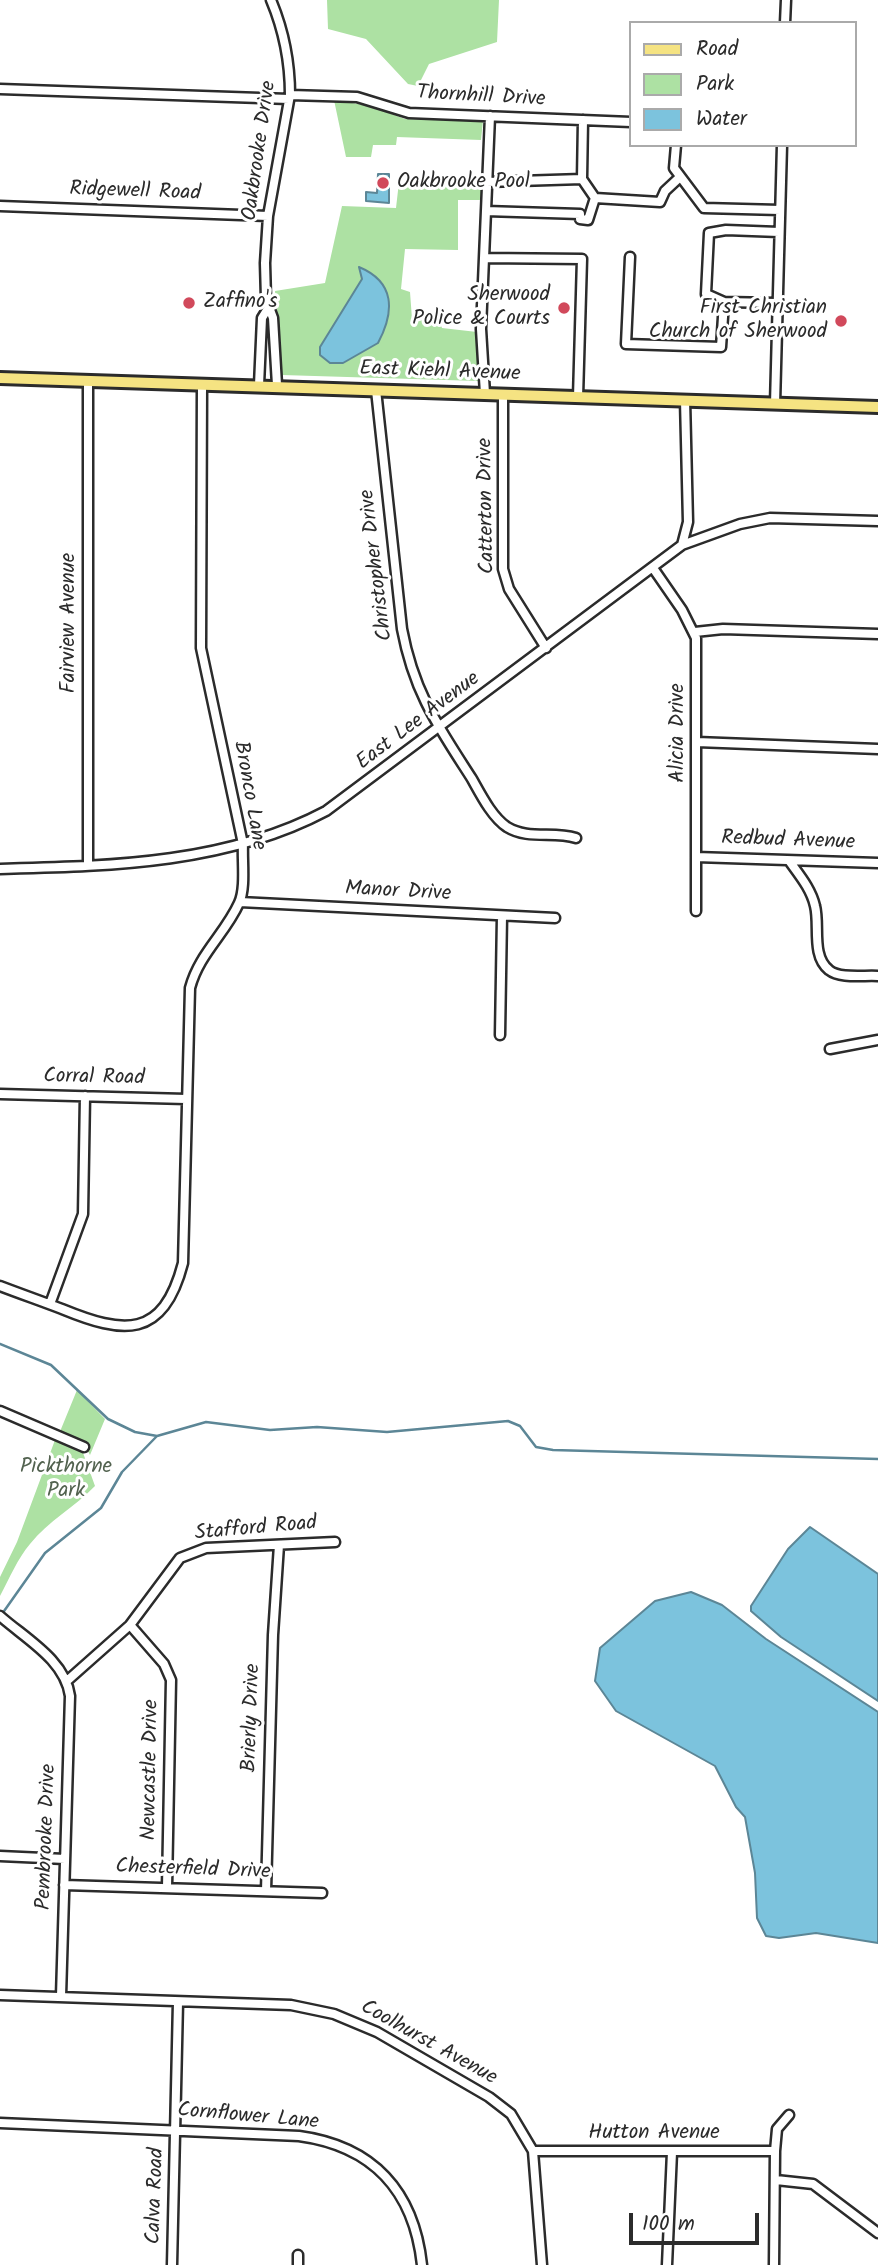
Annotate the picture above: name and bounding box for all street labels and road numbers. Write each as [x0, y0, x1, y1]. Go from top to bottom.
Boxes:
street label: Oakbrooke Drive [239, 79, 283, 223]
street label: Thornhill Drive [416, 82, 546, 114]
street label: Ridgewell Road [69, 178, 201, 208]
street label: East Kiehl Avenue [359, 358, 521, 388]
street label: Catterton Drive [474, 438, 502, 574]
street label: Christopher Drive [356, 488, 400, 642]
street label: Fairview Avenue [57, 553, 83, 693]
street label: East Lee Avenue [352, 667, 486, 777]
street label: Alicia Drive [666, 683, 692, 783]
street label: Bronco Lane [226, 740, 270, 852]
street label: Redbud Avenue [721, 827, 855, 857]
street label: Manor Drive [344, 878, 452, 908]
street label: Corral Road [43, 1066, 145, 1092]
street label: Stafford Road [194, 1512, 318, 1548]
street label: Brierly Drive [239, 1663, 267, 1773]
street label: Newcastle Drive [138, 1699, 166, 1841]
street label: Pembrooke Drive [33, 1764, 63, 1910]
street label: Chesterfield Drive [115, 1856, 271, 1886]
street label: Coolhurst Avenue [355, 1996, 501, 2092]
street label: Cornflower Lane [176, 2099, 320, 2137]
street label: Hutton Avenue [588, 2121, 720, 2147]
street label: Calva Road [143, 2147, 171, 2245]

